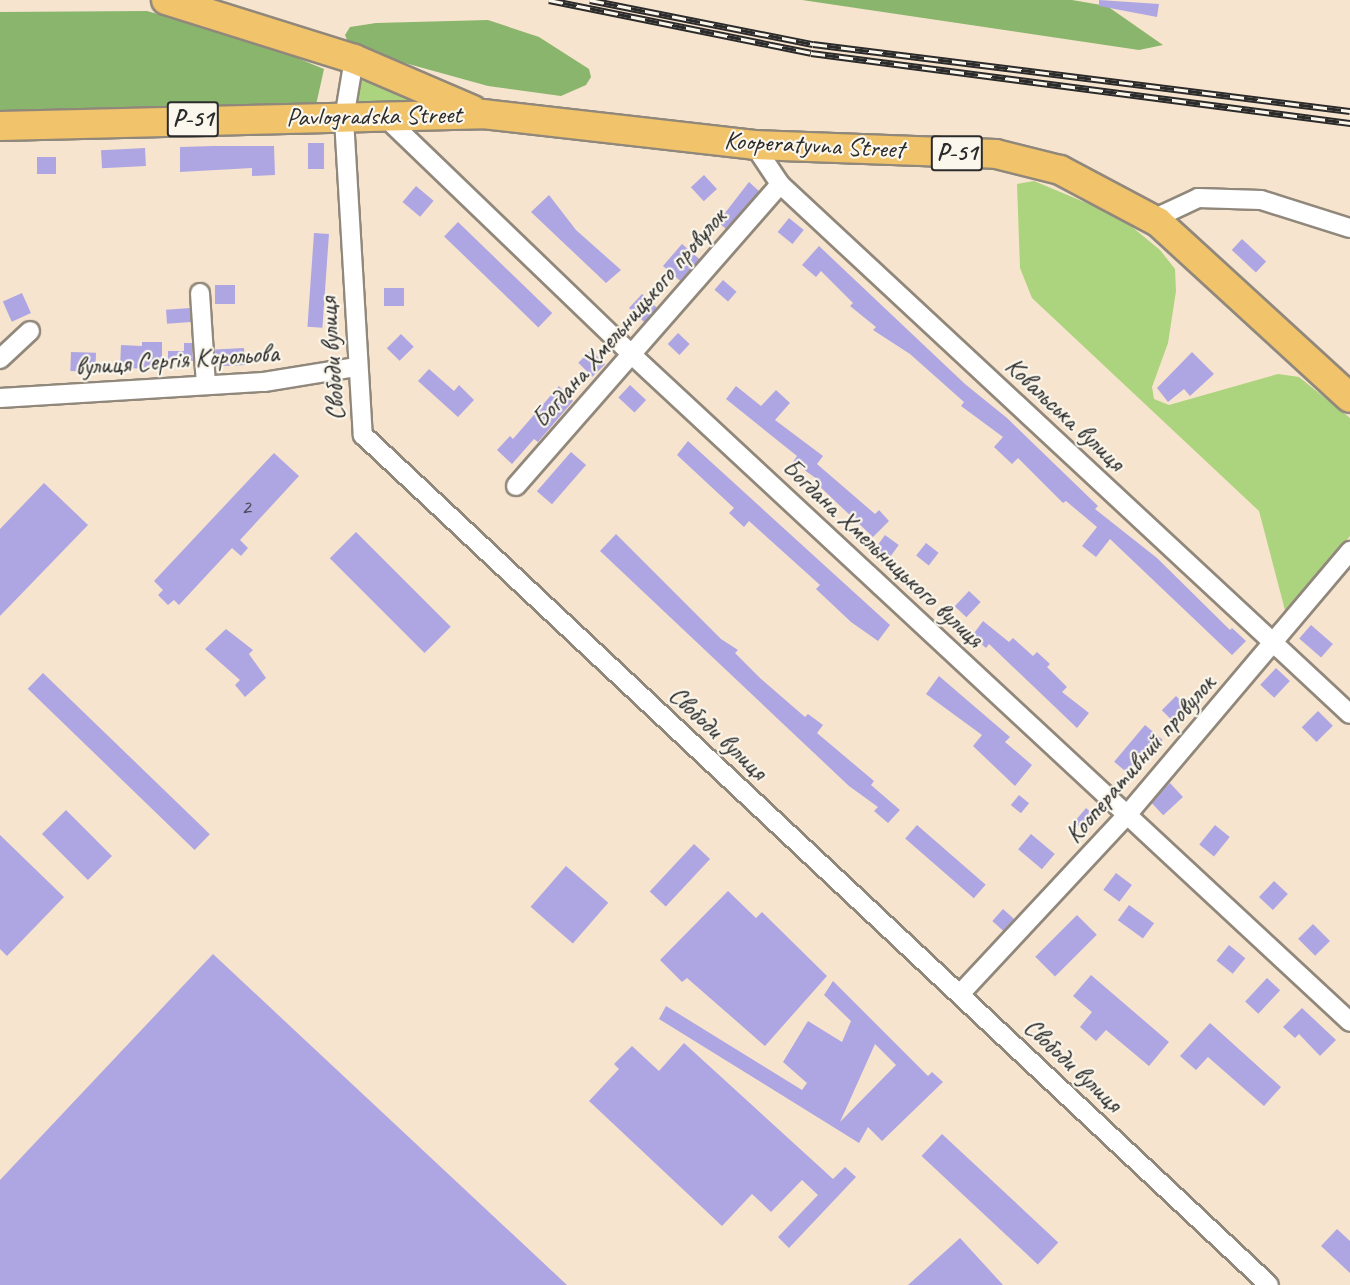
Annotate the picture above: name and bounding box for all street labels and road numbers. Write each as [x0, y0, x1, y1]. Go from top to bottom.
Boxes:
road number: Р-51 [166, 98, 220, 140]
street label: Pavlogradska Street [286, 99, 462, 133]
street label: Kooperatyvna Street [723, 125, 905, 165]
road number: Р-51 [930, 132, 984, 174]
street label: Богдана Хмельницького провулок [524, 201, 734, 435]
street label: Свободи вулиця [312, 296, 352, 422]
street label: вулиця Сергія Корольова [74, 337, 280, 383]
street label: Ковальська вулиця [999, 351, 1131, 477]
street label: Богдана Хмельницького вулиця [776, 451, 990, 655]
street label: Кооперативний провулок [1058, 668, 1222, 850]
street label: Свободи вулиця [662, 679, 774, 787]
street label: Свободи вулиця [1017, 1011, 1129, 1119]

